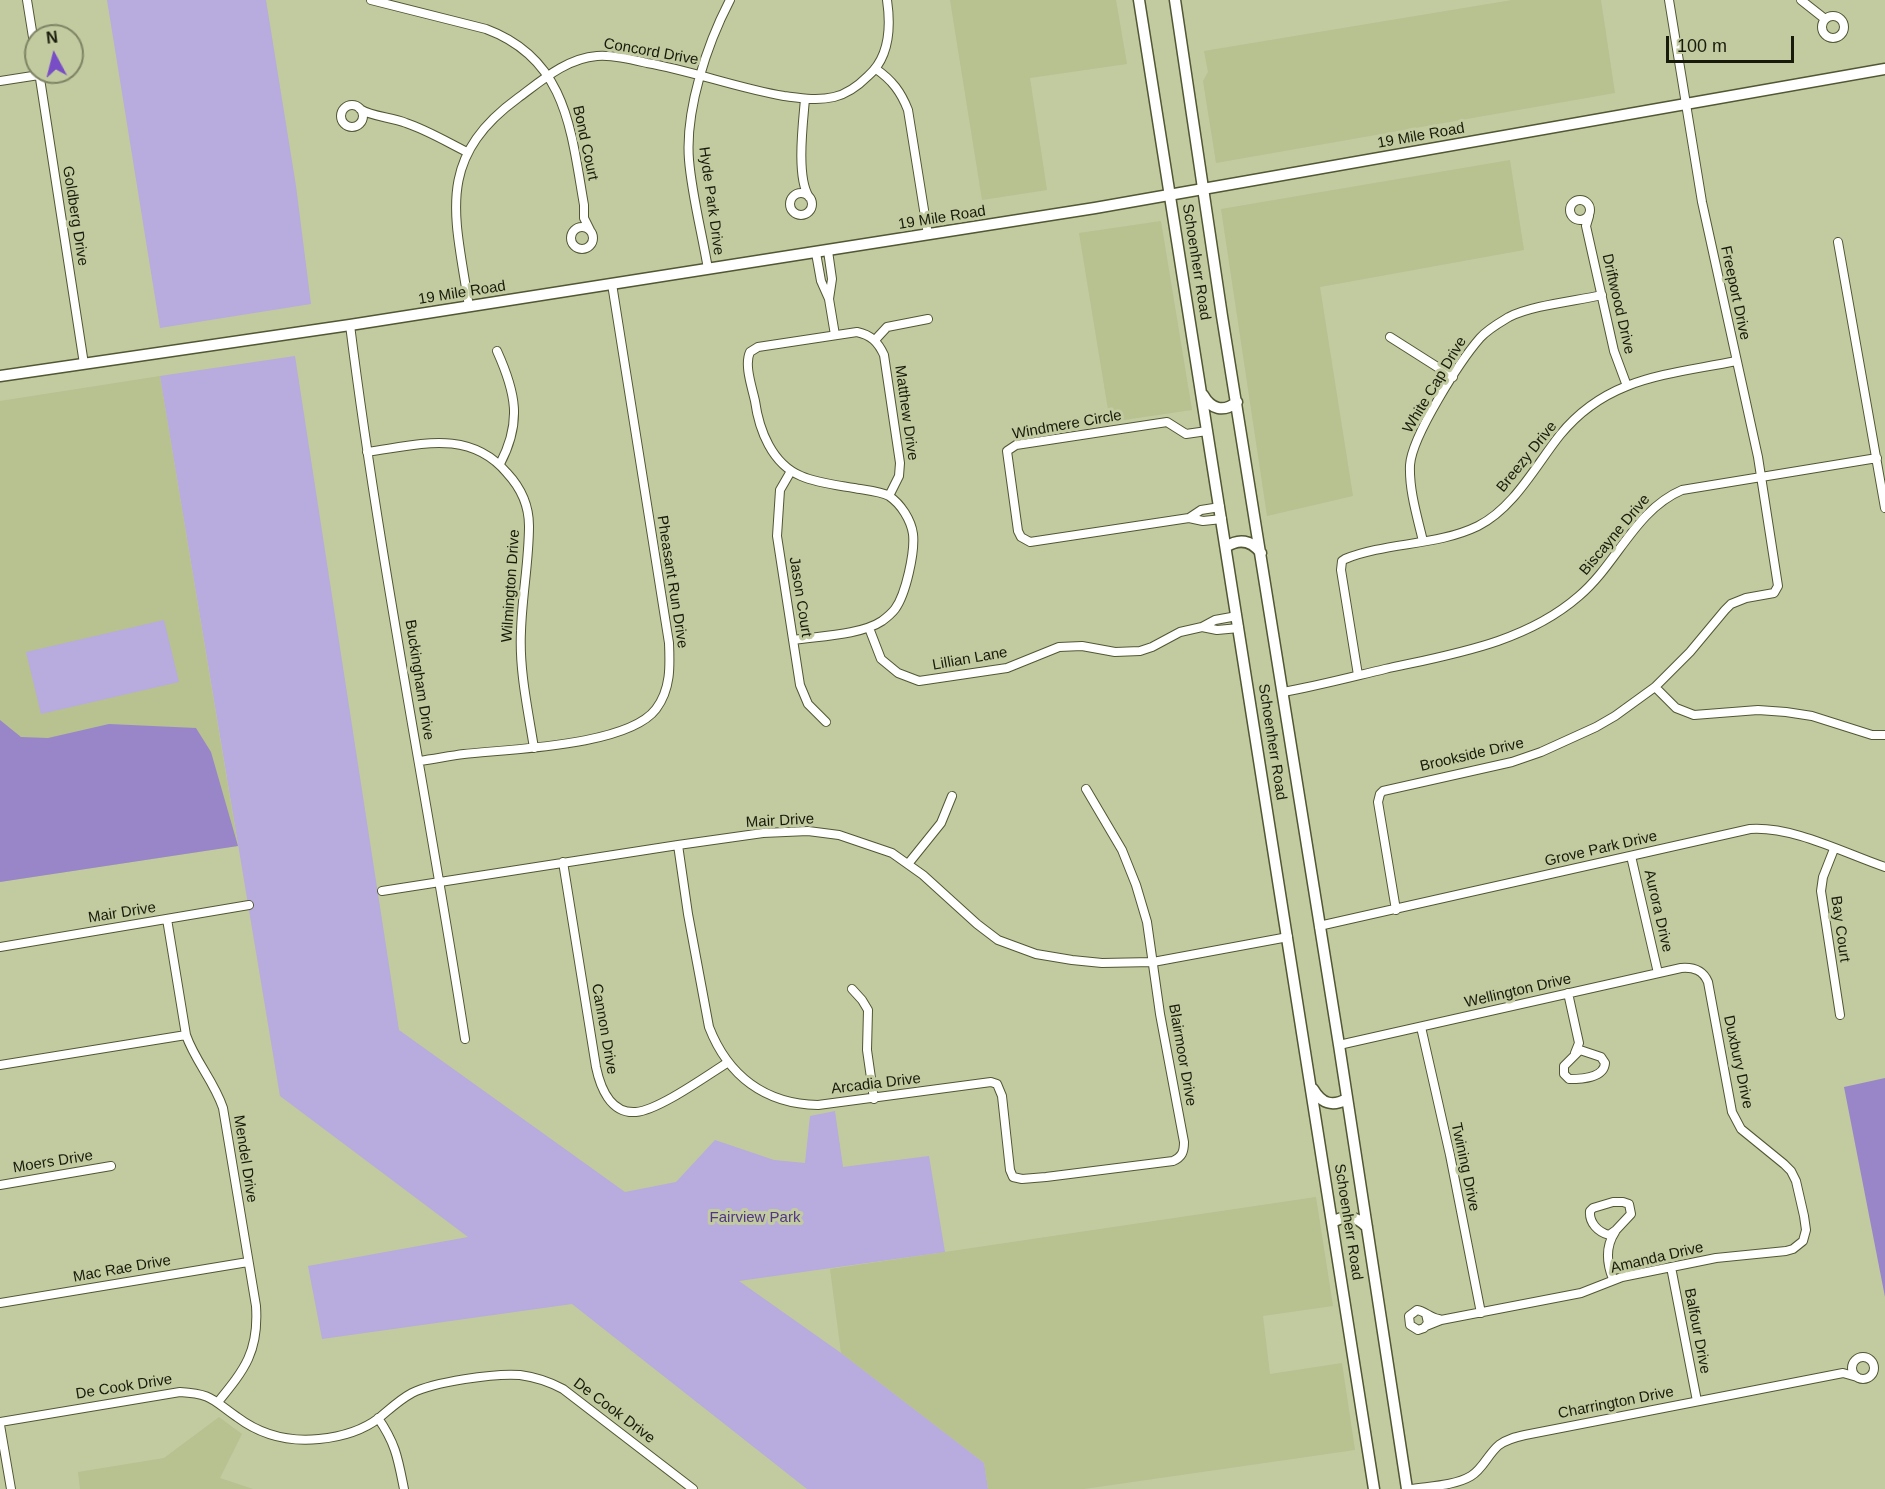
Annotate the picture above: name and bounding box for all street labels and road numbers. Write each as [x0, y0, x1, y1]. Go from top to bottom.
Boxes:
street label: Concord Drive [602, 35, 700, 69]
street label: Bond Court [568, 104, 602, 182]
street label: 19 Mile Road [1376, 119, 1466, 153]
street label: Hyde Park Drive [694, 146, 728, 256]
street label: Goldberg Drive [58, 165, 92, 267]
street label: 19 Mile Road [897, 202, 987, 234]
street label: Schoenherr Road [1178, 203, 1214, 321]
street label: Freeport Drive [1716, 244, 1754, 342]
street label: Driftwood Drive [1598, 252, 1638, 356]
street label: 19 Mile Road [417, 277, 507, 309]
street label: White Cap Drive [1399, 334, 1471, 436]
street label: Matthew Drive [890, 364, 922, 462]
street label: Windmere Circle [1011, 407, 1123, 443]
street label: Breezy Drive [1493, 418, 1561, 496]
street label: Biscayne Drive [1576, 491, 1654, 579]
street label: Pheasant Run Drive [653, 514, 691, 650]
street label: Wilmington Drive [498, 529, 524, 643]
street label: Jason Court [785, 556, 815, 638]
street label: Buckingham Drive [401, 618, 437, 742]
street label: Lillian Lane [931, 644, 1009, 674]
street label: Schoenherr Road [1254, 683, 1290, 801]
street label: Brookside Drive [1418, 734, 1526, 776]
street label: Mair Drive [745, 810, 815, 832]
street label: Grove Park Drive [1543, 827, 1659, 871]
street label: Aurora Drive [1640, 868, 1676, 954]
street label: Bay Court [1826, 895, 1854, 963]
street label: Mair Drive [87, 899, 157, 927]
street label: Wellington Drive [1463, 970, 1573, 1012]
street label: Cannon Drive [587, 982, 621, 1076]
street label: Blairmoor Drive [1164, 1003, 1200, 1107]
street label: Duxbury Drive [1719, 1014, 1757, 1110]
street label: Arcadia Drive [830, 1070, 922, 1098]
street label: Mendel Drive [229, 1114, 261, 1204]
street label: Twining Drive [1447, 1121, 1483, 1213]
street label: Moers Drive [12, 1147, 94, 1177]
street label: Schoenherr Road [1330, 1163, 1366, 1281]
street label: Amanda Drive [1609, 1239, 1705, 1277]
street label: Mac Rae Drive [72, 1252, 172, 1286]
street label: Balfour Drive [1680, 1287, 1714, 1375]
street label: De Cook Drive [74, 1370, 174, 1404]
street label: De Cook Drive [570, 1374, 658, 1448]
street label: Charrington Drive [1557, 1383, 1675, 1423]

